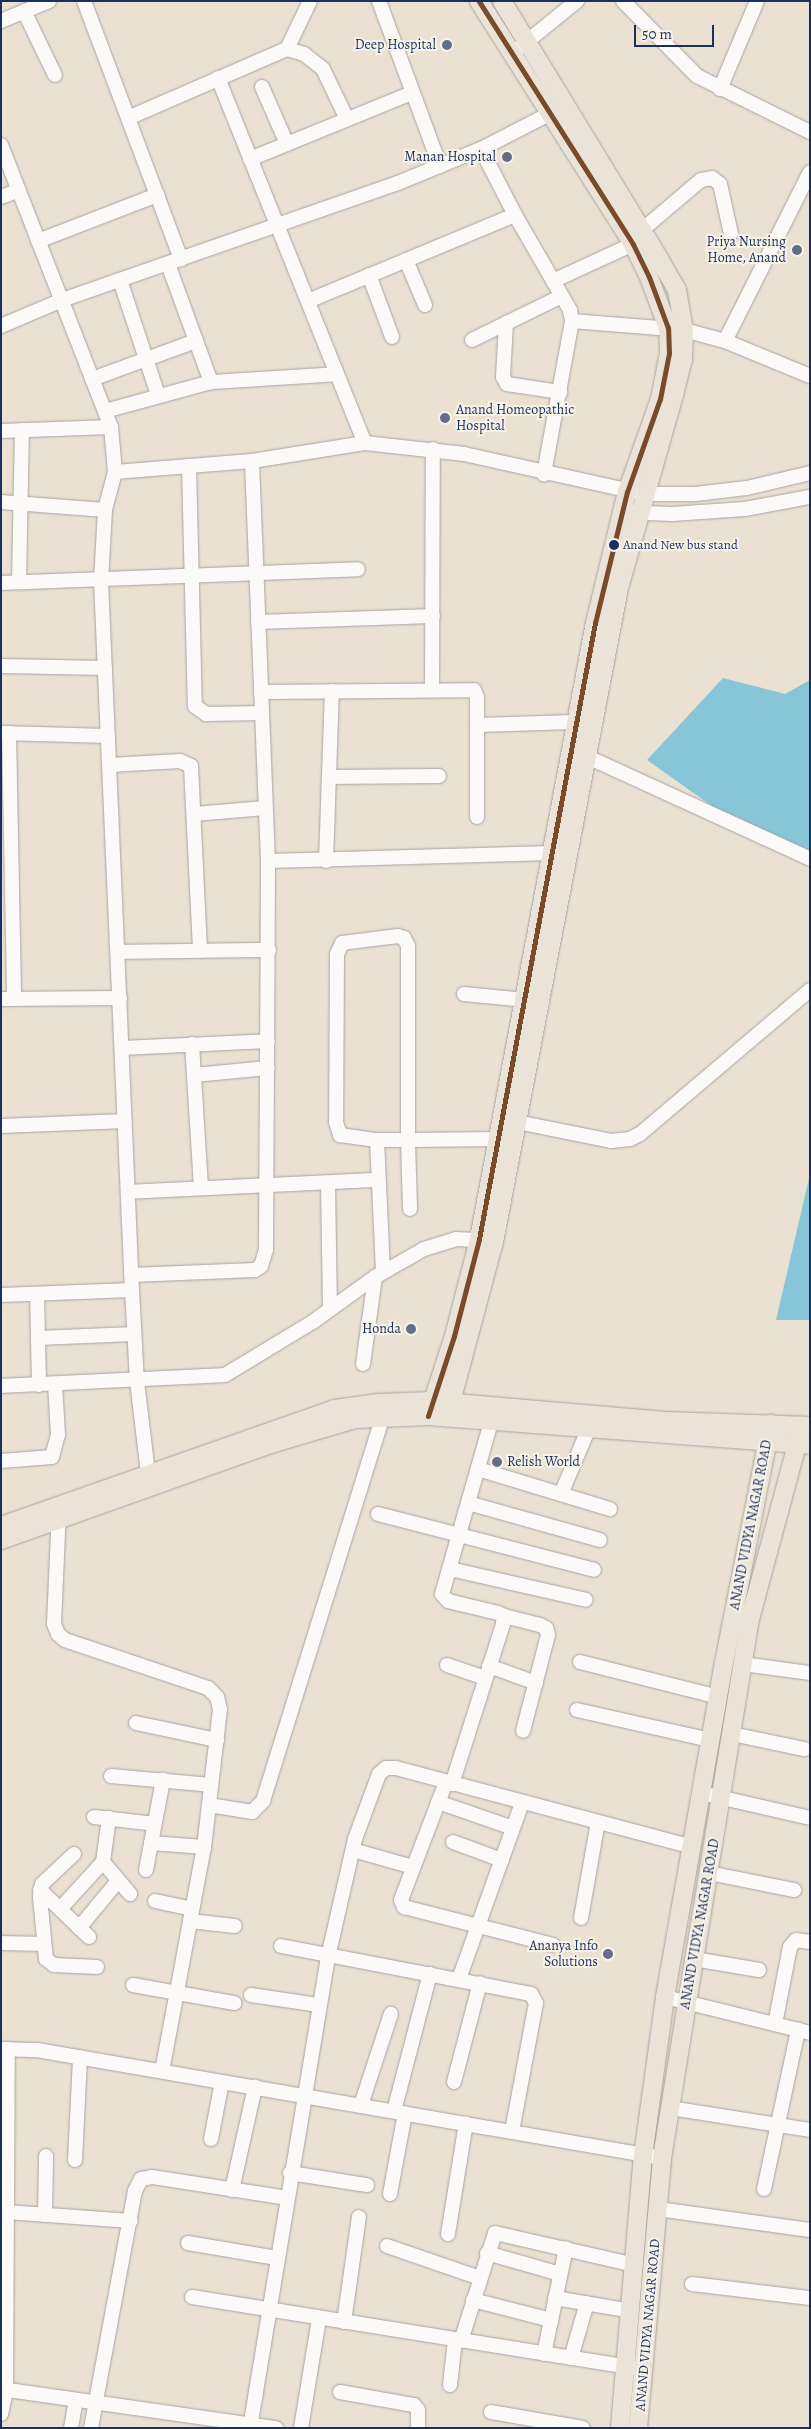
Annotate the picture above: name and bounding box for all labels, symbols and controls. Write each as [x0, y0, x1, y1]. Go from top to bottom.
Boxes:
scale bar [636, 15, 716, 47]
text: 50 m [642, 24, 672, 44]
place label: Deep Hospital [355, 37, 436, 53]
marker: Deep Hospital [440, 38, 454, 52]
place label: Manan Hospital [404, 149, 496, 165]
marker: Manan Hospital [500, 150, 514, 164]
place label: Priya Nursing Home, Anand [707, 234, 786, 266]
marker: Priya Nursing Home, Anand [790, 243, 804, 257]
place label: Anand Homeopathic Hospital [456, 402, 574, 434]
marker: Anand Homeopathic Hospital [438, 411, 452, 425]
place label: Anand New bus stand [623, 537, 738, 553]
marker: Anand New bus stand [609, 540, 619, 550]
place label: Honda [362, 1321, 401, 1337]
marker: Honda [405, 1323, 417, 1335]
street label: ANAND VIDYA NAGAR ROAD [726, 1439, 776, 1611]
place label: Relish World [507, 1454, 580, 1470]
marker: Relish World [491, 1456, 503, 1468]
street label: ANAND VIDYA NAGAR ROAD [677, 1837, 723, 2011]
place label: Ananya Info Solutions [529, 1938, 598, 1970]
marker: Ananya Info Solutions [602, 1948, 614, 1960]
street label: ANAND VIDYA NAGAR ROAD [632, 2238, 664, 2412]

